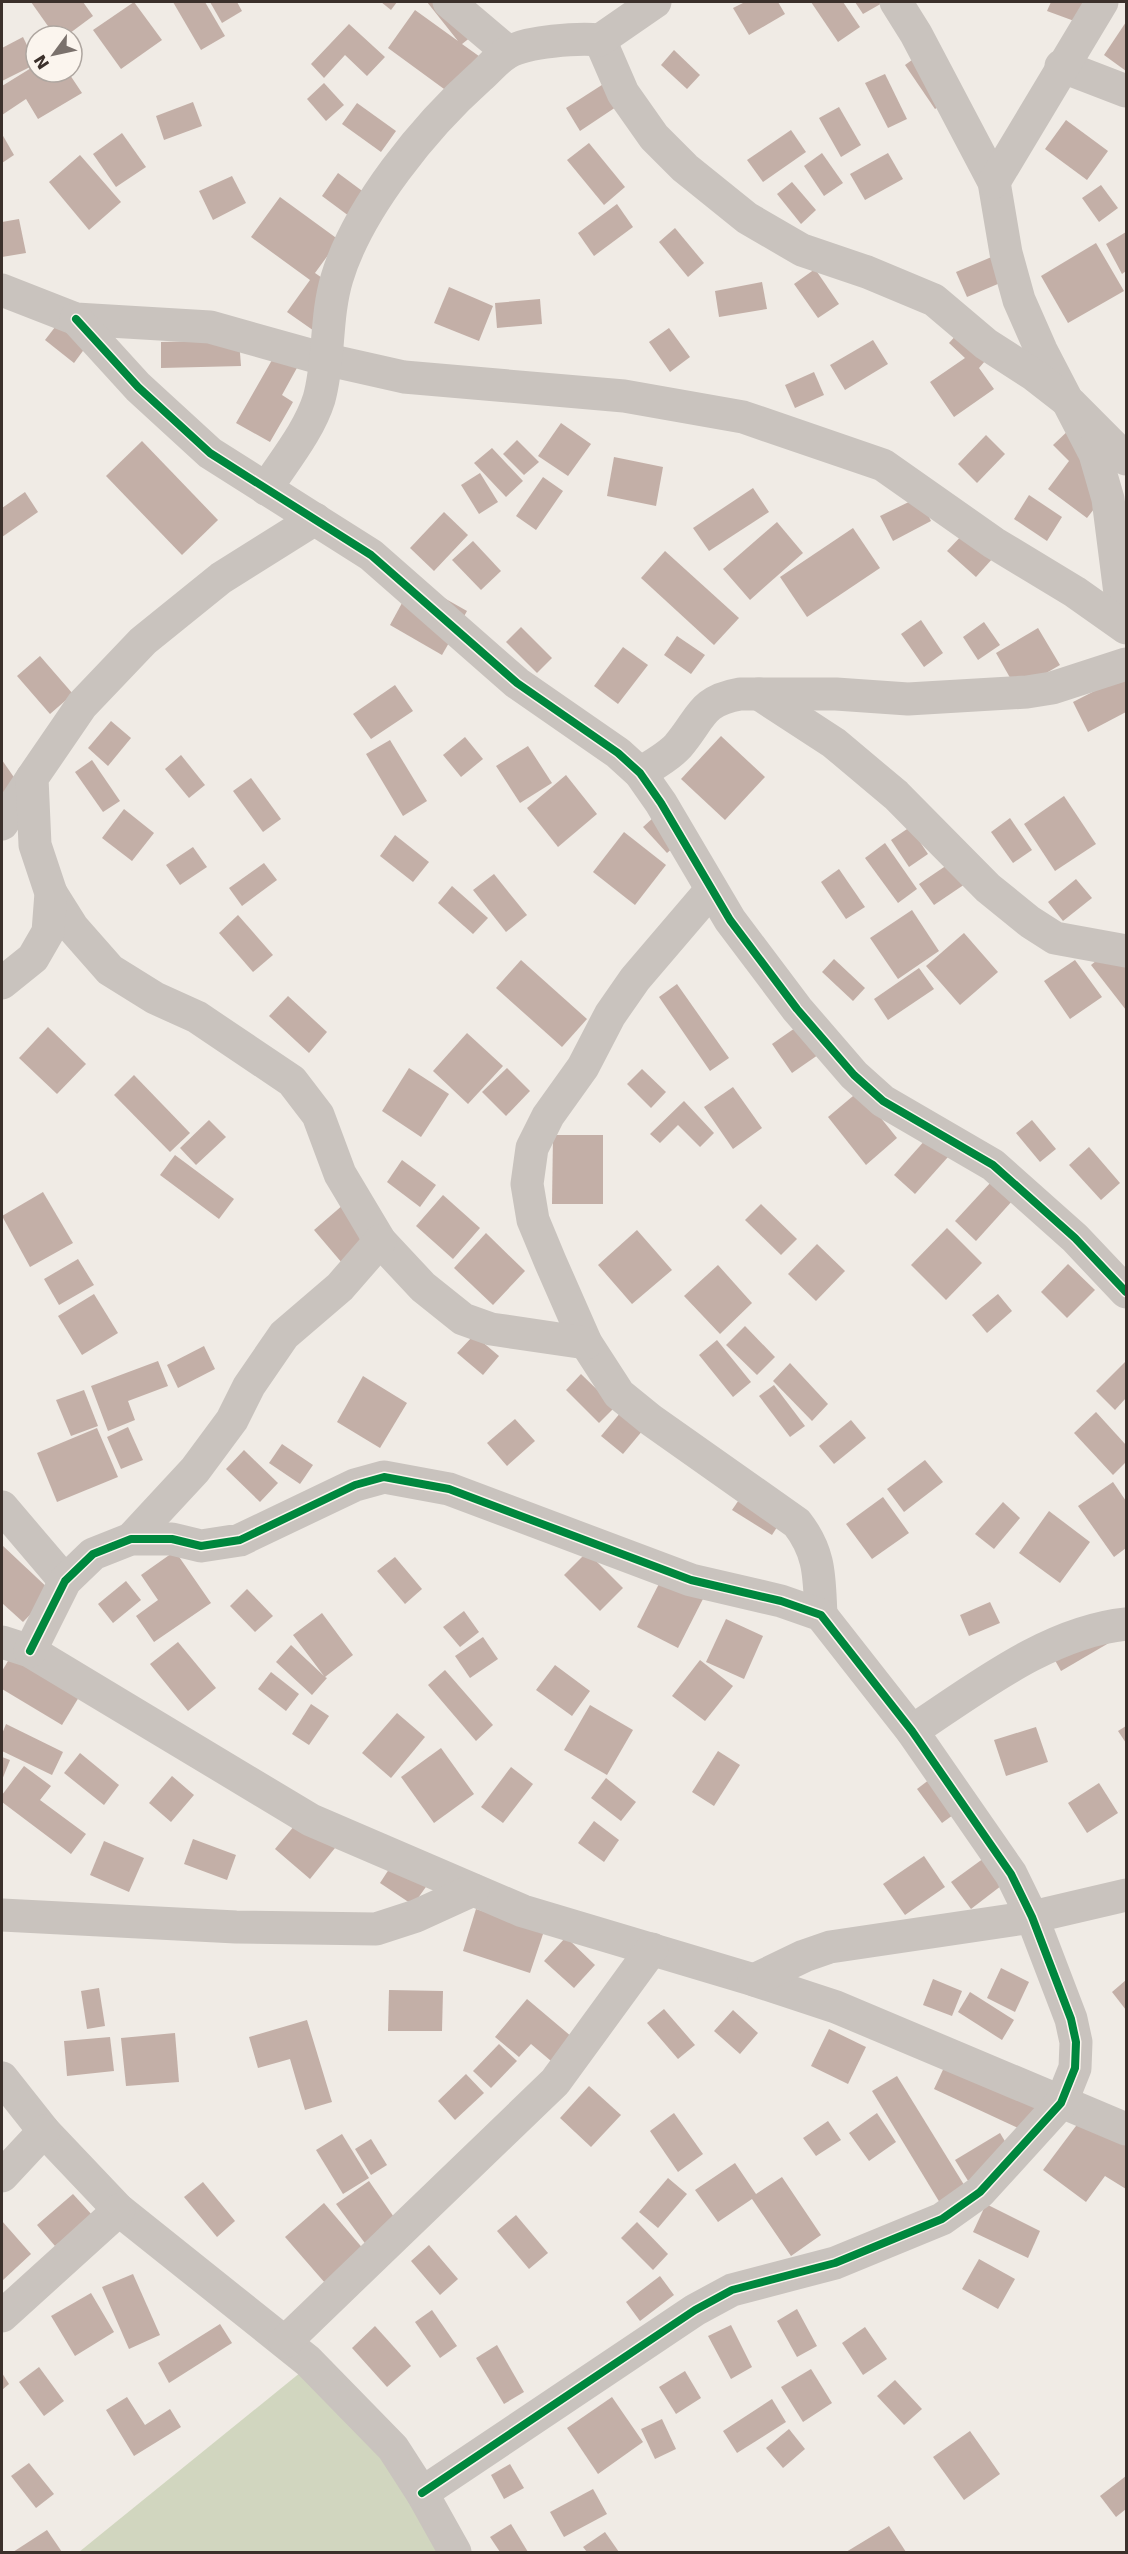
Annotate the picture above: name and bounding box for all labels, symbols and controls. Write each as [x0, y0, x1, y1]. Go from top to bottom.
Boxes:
north arrow [24, 24, 84, 84]
text: N [30, 51, 53, 73]

